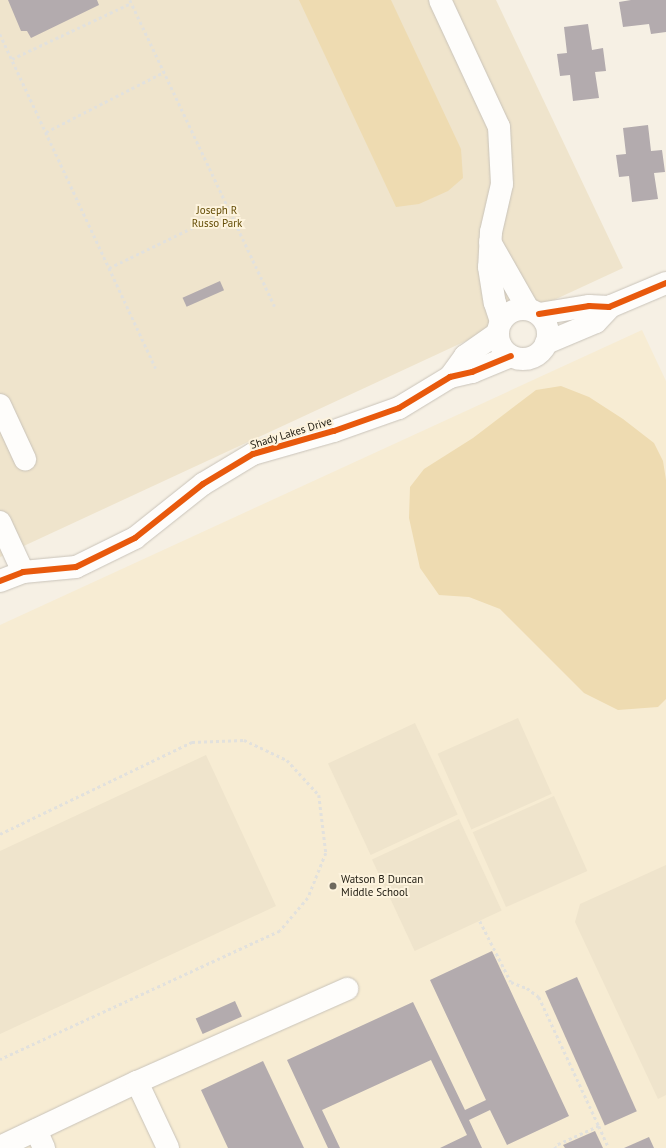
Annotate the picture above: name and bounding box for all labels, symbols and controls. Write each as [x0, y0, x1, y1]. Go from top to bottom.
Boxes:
park label: Joseph R Russo Park [192, 204, 242, 230]
street label: Shady Lakes Drive [248, 414, 334, 452]
place label: Watson B Duncan Middle School [341, 873, 423, 899]
marker: Watson B Duncan Middle School [328, 881, 338, 891]

